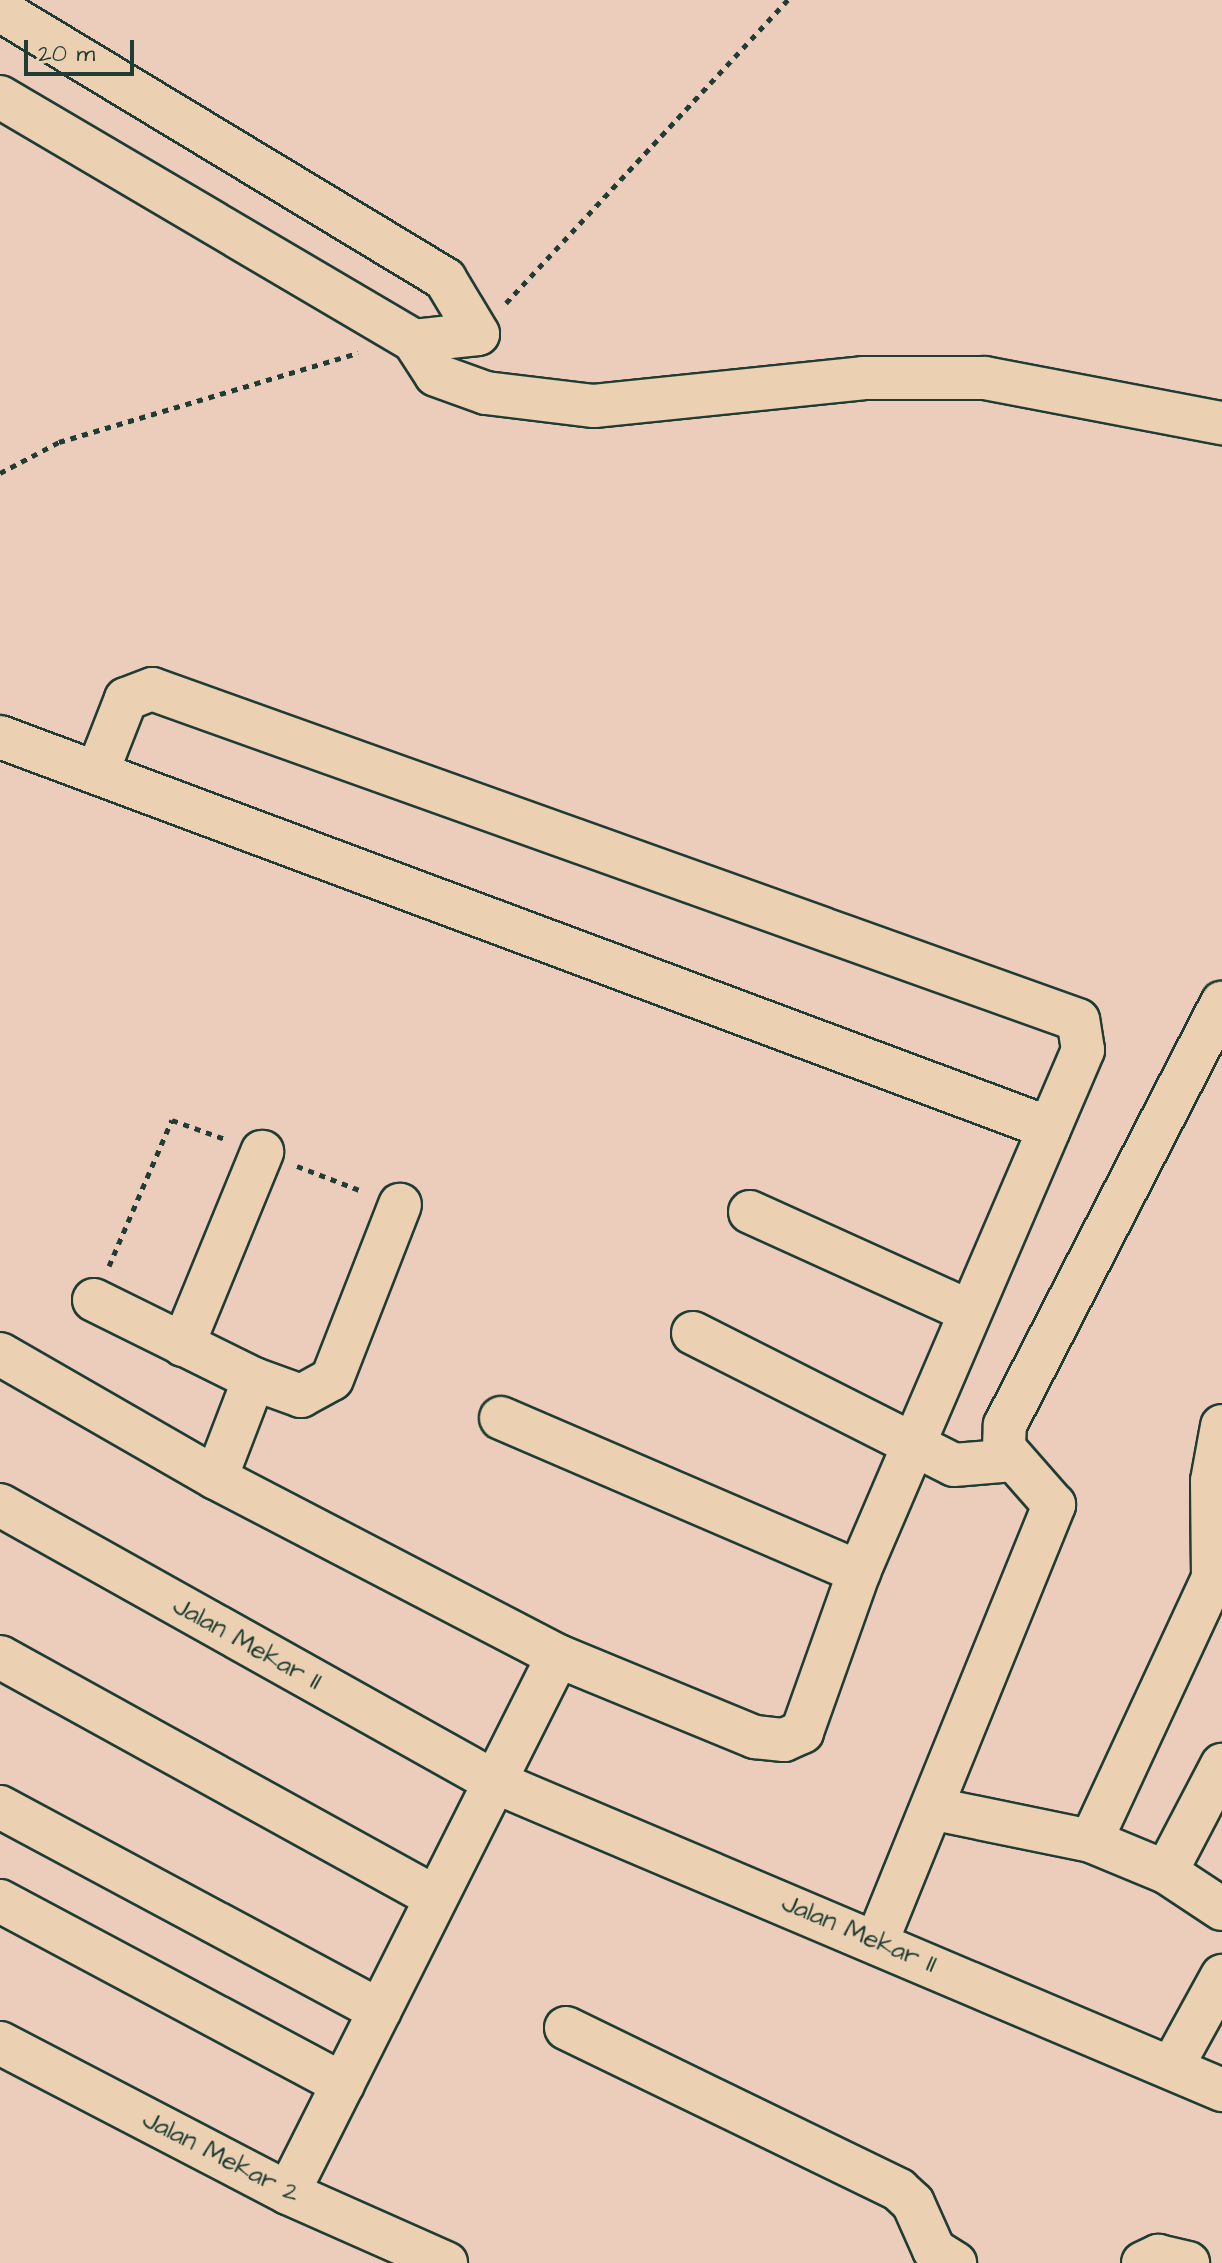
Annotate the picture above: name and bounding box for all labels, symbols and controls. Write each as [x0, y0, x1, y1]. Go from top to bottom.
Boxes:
scale bar [28, 24, 138, 74]
text: 20 m [38, 37, 95, 71]
street label: Jalan Mekar II [167, 1590, 327, 1698]
street label: Jalan Mekar II [777, 1887, 941, 1981]
street label: Jalan Mekar 2 [137, 2104, 305, 2210]

